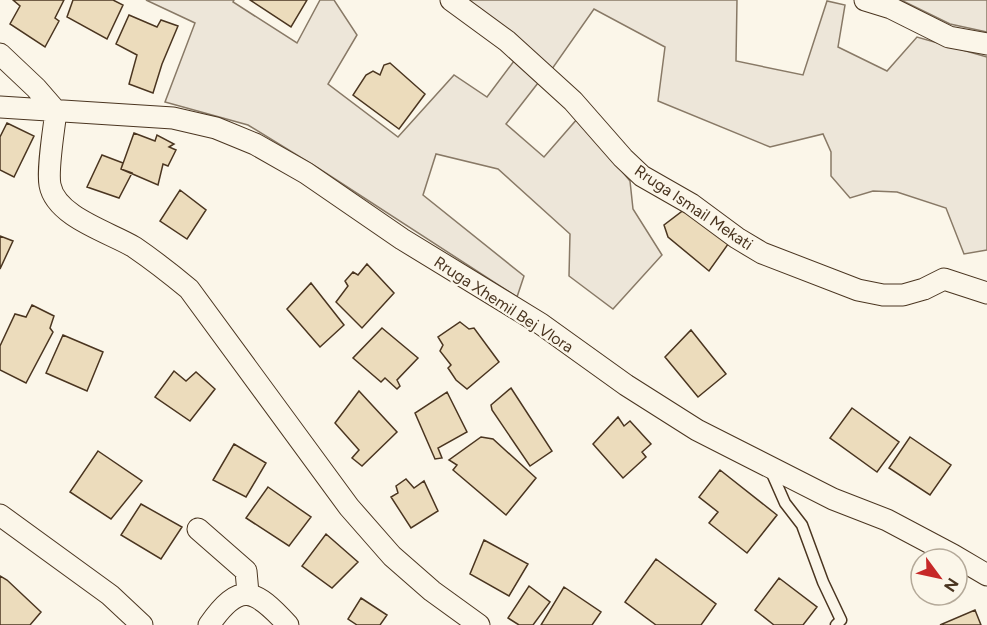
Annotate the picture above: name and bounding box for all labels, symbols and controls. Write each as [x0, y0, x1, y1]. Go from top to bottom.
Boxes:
street label: Rruga Ismail Mekati [631, 161, 756, 254]
street label: Rruga Xhemil Bej Vlora [430, 252, 577, 357]
north arrow [909, 547, 969, 607]
text: N [940, 575, 962, 595]

